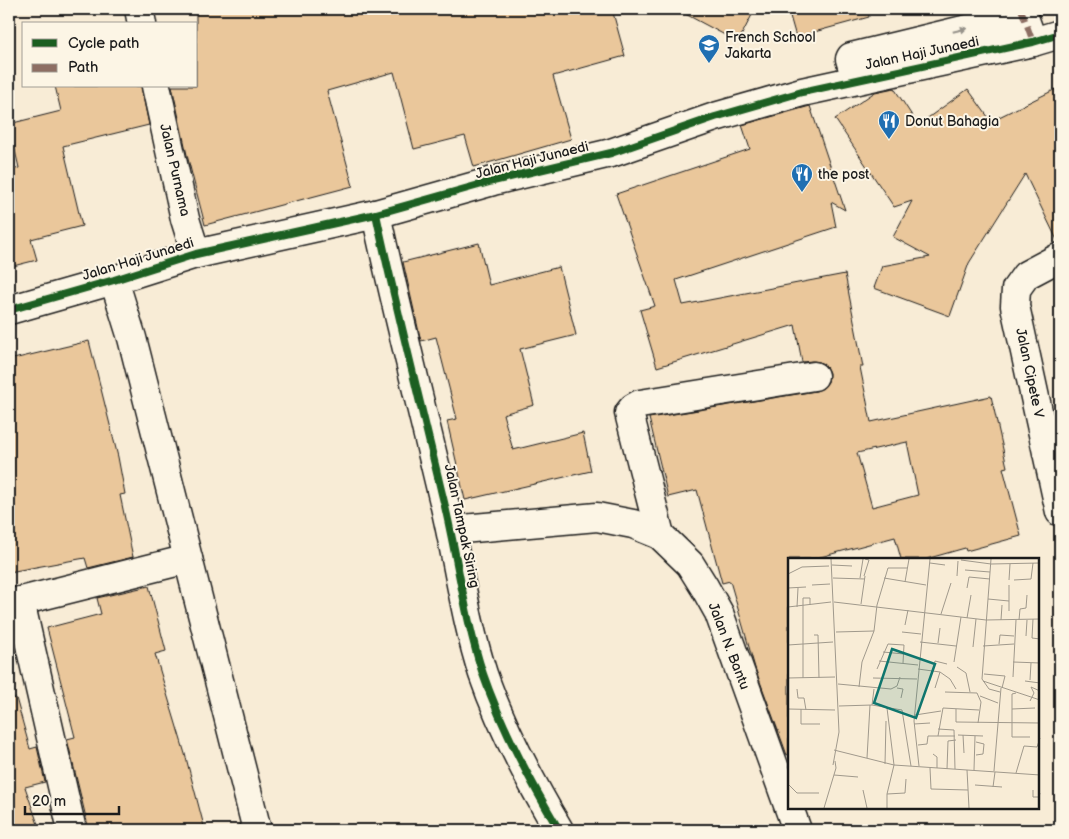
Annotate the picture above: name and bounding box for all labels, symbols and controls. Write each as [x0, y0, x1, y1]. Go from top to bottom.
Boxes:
legend [22, 22, 198, 88]
one-way arrow [953, 26, 968, 34]
place label: French School Jakarta [725, 29, 816, 62]
school or university icon: French School Jakarta [697, 33, 721, 64]
street label: Jalan Haji Junaedi [864, 33, 980, 73]
text: Cycle path [68, 34, 139, 53]
text: Path [68, 58, 98, 77]
restaurant icon: Donut Bahagia [877, 109, 901, 140]
place label: Donut Bahagia [905, 113, 999, 130]
street label: Jalan Purnama [156, 122, 194, 218]
street label: Jalan Haji Junaedi [474, 138, 590, 182]
restaurant icon: the post [790, 162, 814, 193]
place label: the post [818, 166, 870, 183]
street label: Jalan Haji Junaedi [80, 234, 196, 284]
street label: Jalan Cipete V [1012, 327, 1048, 420]
street label: Jalan Tampak Siring [441, 463, 483, 589]
inset map [788, 558, 1039, 809]
street label: Jalan N. Bantu [705, 600, 753, 692]
scale bar [25, 784, 119, 816]
text: 20 m [32, 792, 66, 811]

